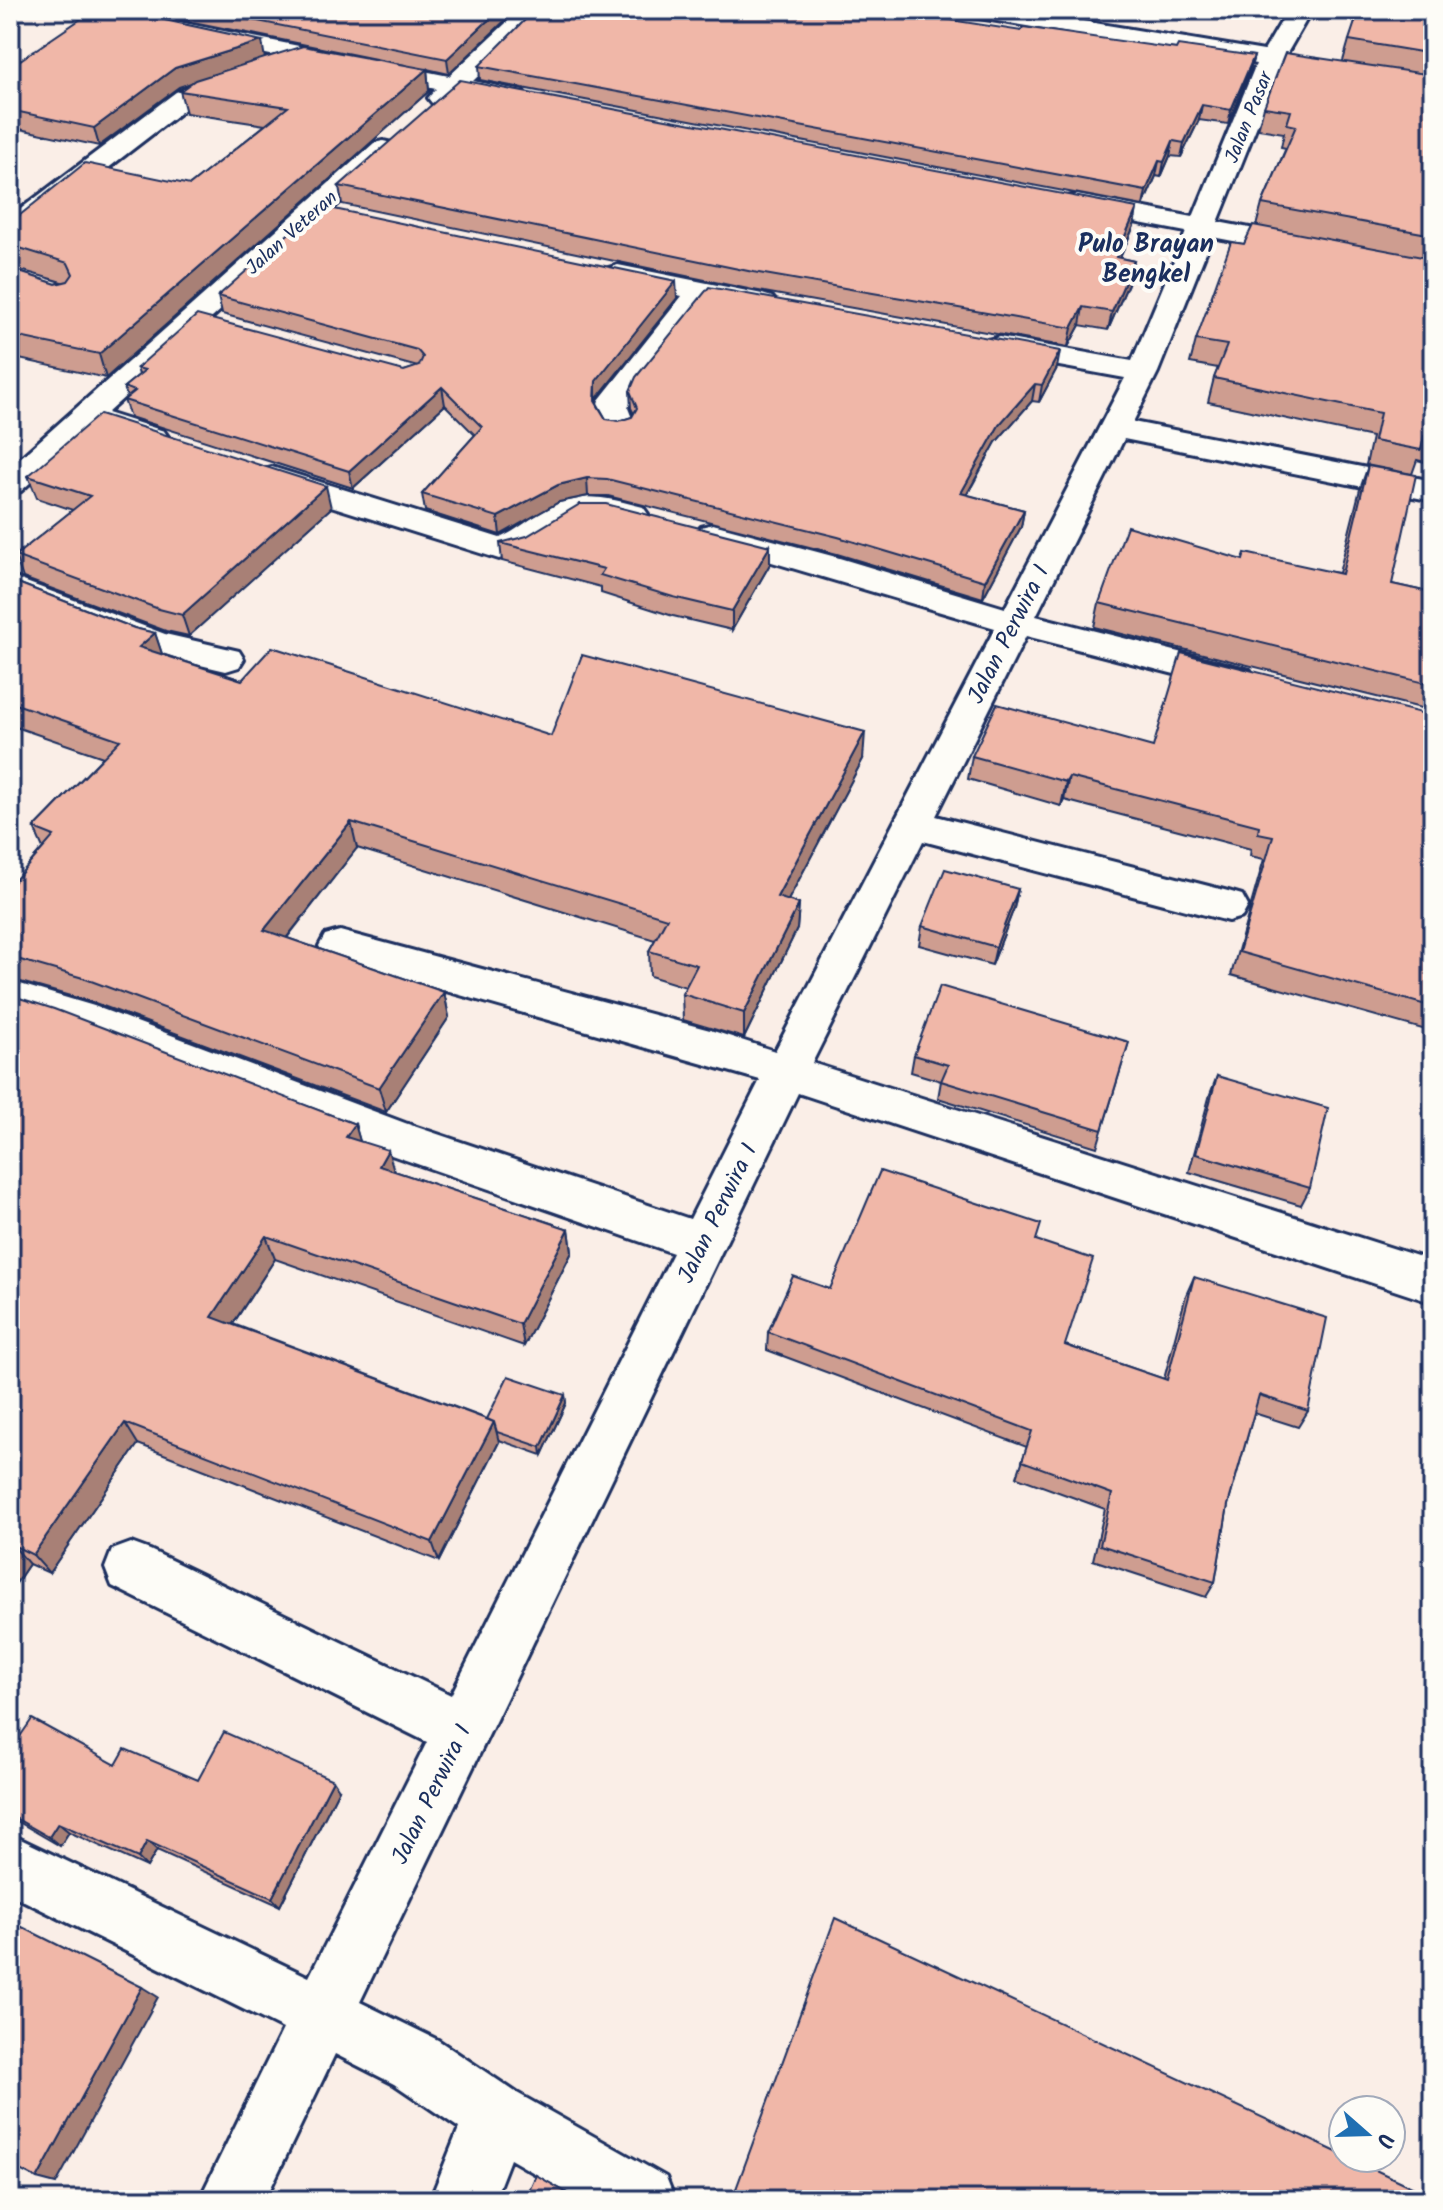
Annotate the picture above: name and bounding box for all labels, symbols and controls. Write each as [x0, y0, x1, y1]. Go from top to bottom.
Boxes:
street label: Jalan Pasar [1217, 66, 1283, 168]
street label: Jalan Veteran [239, 183, 346, 284]
district label: Pulo Brayan Bengkel [1078, 224, 1214, 296]
street label: Jalan Perwira I [957, 558, 1061, 711]
street label: Jalan Perwira I [668, 1137, 769, 1290]
street label: Jalan Perwira I [382, 1718, 483, 1871]
north arrow [1327, 2094, 1407, 2174]
text: U [1365, 2128, 1402, 2152]

